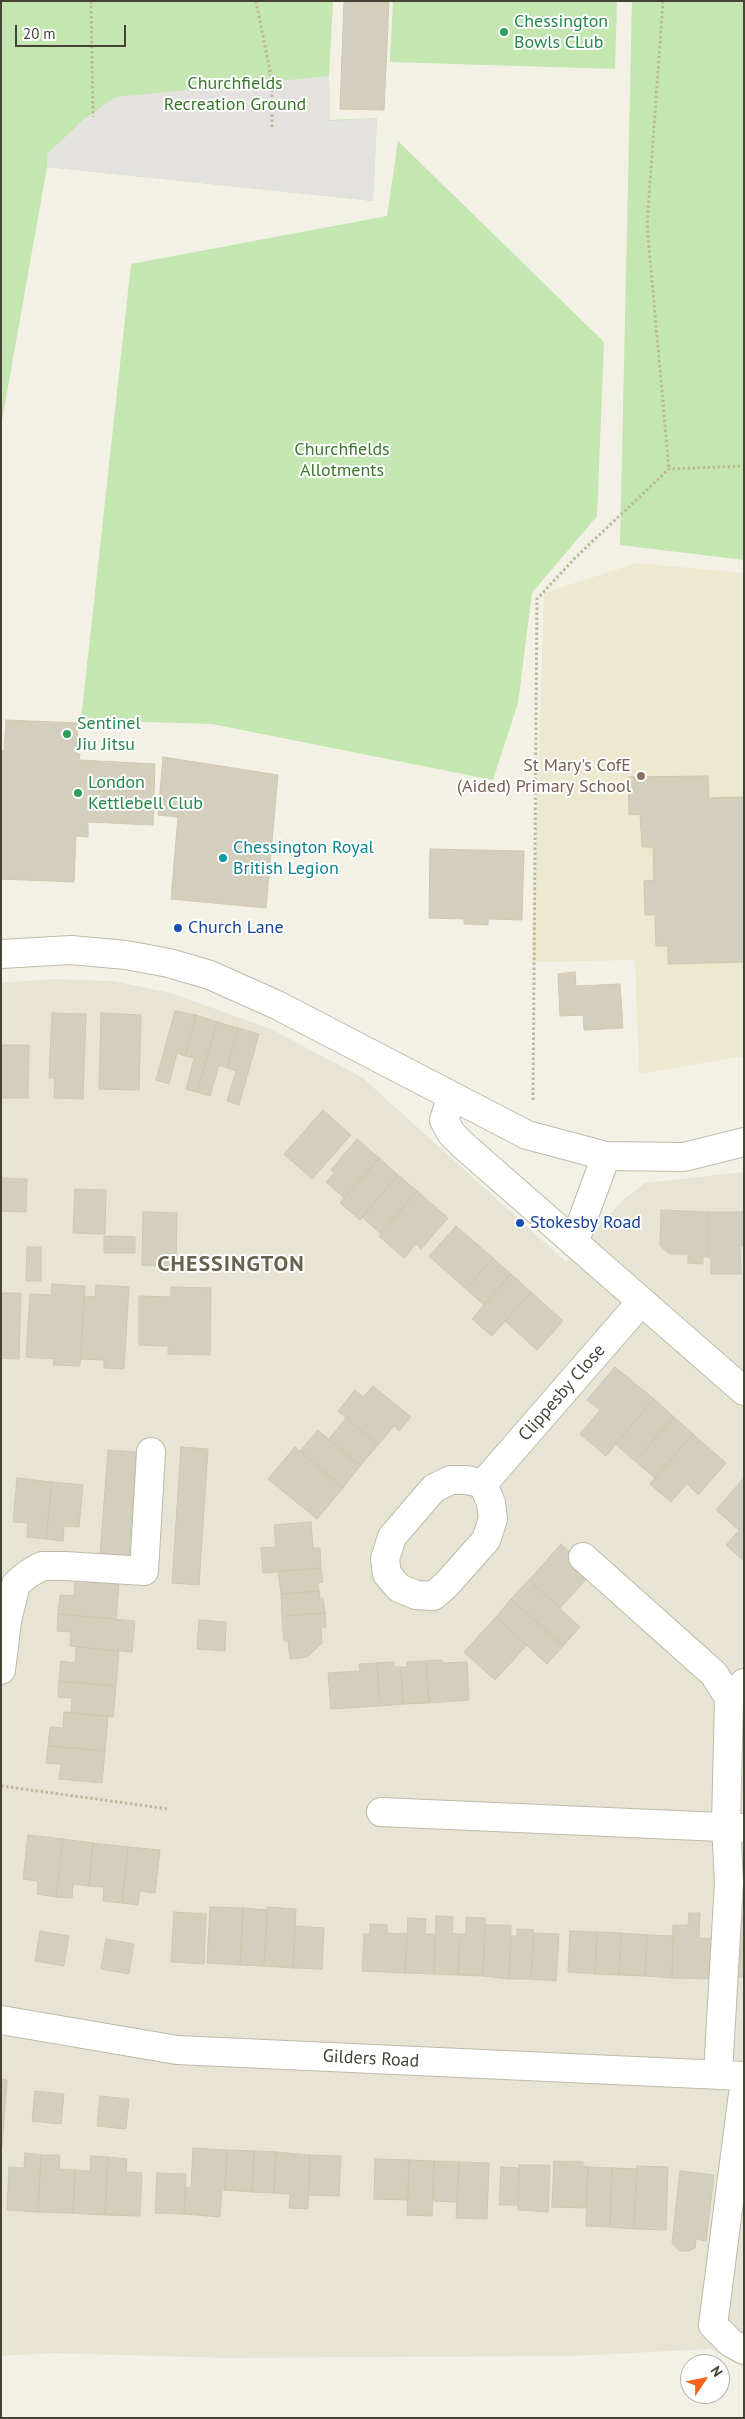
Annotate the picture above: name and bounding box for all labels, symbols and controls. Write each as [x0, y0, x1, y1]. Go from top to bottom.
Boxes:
place label: Chessington Bowls CLub [514, 11, 608, 54]
scale bar [18, 15, 129, 47]
text: 20 m [23, 24, 56, 43]
marker: Chessington Bowls CLub [498, 26, 510, 38]
park label: Churchfields Recreation Ground [164, 73, 306, 116]
park label: Churchfields Allotments [294, 439, 390, 482]
place label: Sentinel Jiu Jitsu [77, 713, 141, 756]
marker: Sentinel Jiu Jitsu [61, 728, 73, 740]
place label: St Mary's CofE (Aided) Primary School [457, 755, 631, 798]
marker: St Mary's CofE (Aided) Primary School [635, 770, 647, 782]
place label: London Kettlebell Club [88, 772, 203, 814]
marker: London Kettlebell Club [72, 787, 84, 799]
place label: Chessington Royal British Legion [233, 837, 374, 880]
marker: Chessington Royal British Legion [217, 852, 229, 864]
place label: Church Lane [188, 917, 284, 939]
marker: Church Lane [172, 922, 184, 934]
place label: Stokesby Road [530, 1212, 641, 1234]
marker: Stokesby Road [514, 1217, 526, 1229]
district label: CHESSINGTON [156, 1252, 306, 1278]
street label: Clippesby Close [514, 1340, 610, 1446]
street label: Gilders Road [322, 2046, 420, 2072]
north arrow [680, 2354, 730, 2404]
text: N [707, 2362, 727, 2380]

